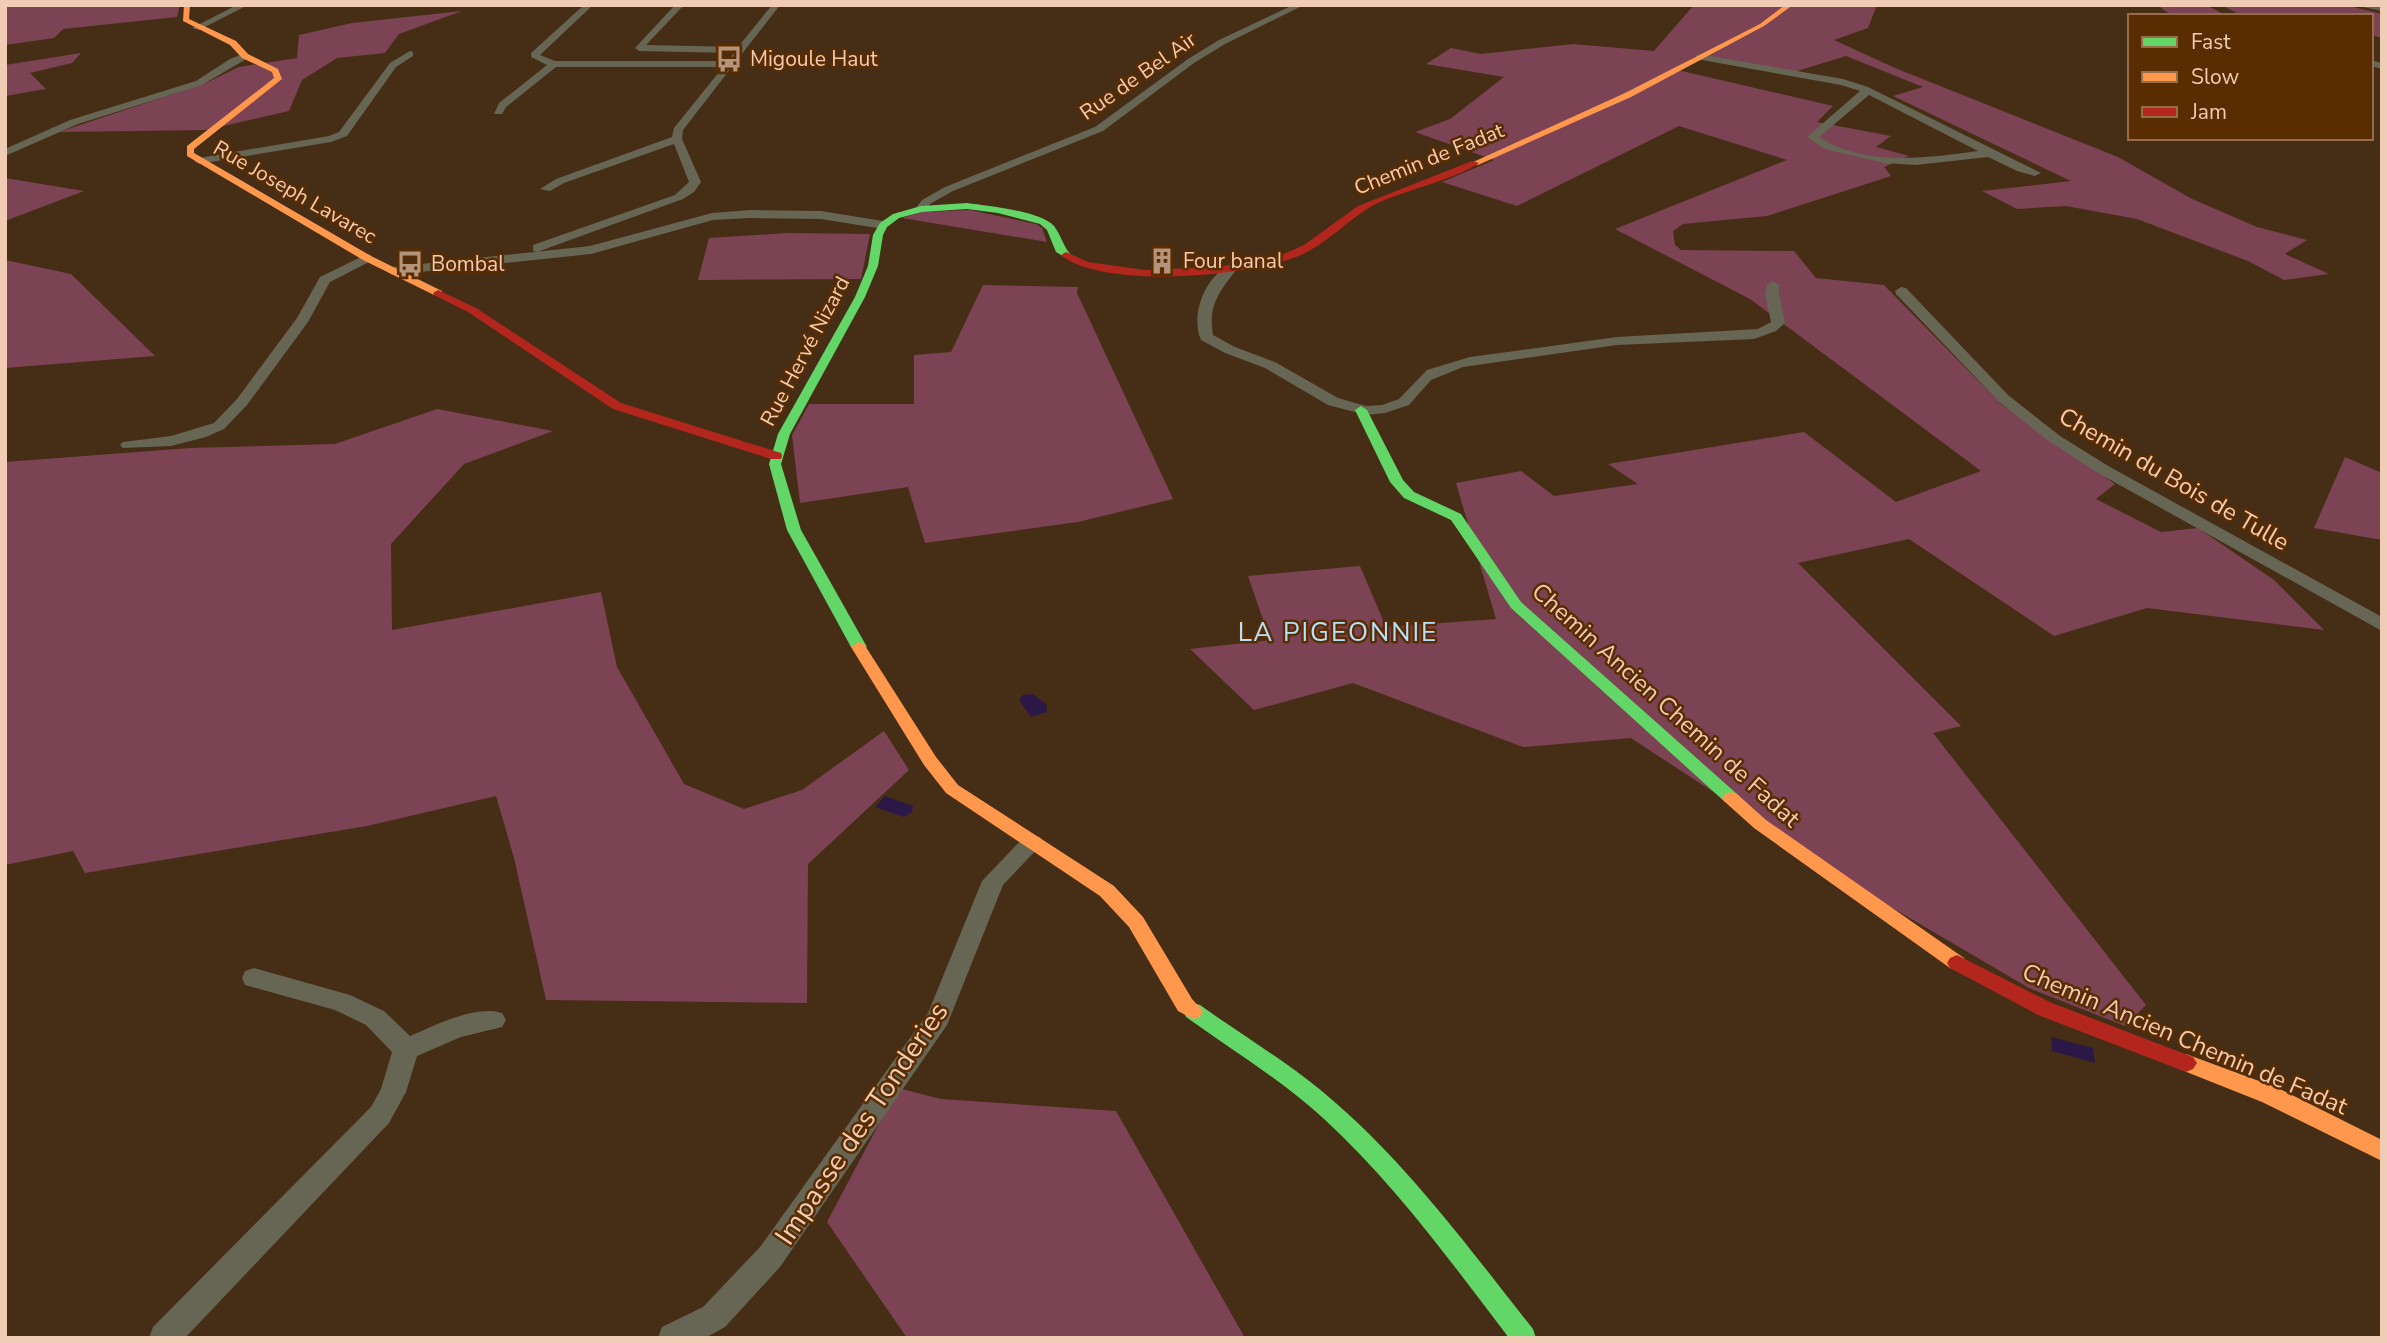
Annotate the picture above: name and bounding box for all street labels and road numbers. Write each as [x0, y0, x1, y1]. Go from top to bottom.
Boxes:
street label: Rue de Bel Air [1074, 25, 1202, 126]
street label: Chemin de Fadat [1350, 116, 1509, 202]
street label: Rue Joseph Lavarec [208, 134, 382, 250]
street label: Rue Hervé Nizard [754, 271, 856, 431]
street label: Chemin du Bois de Tulle [2053, 400, 2295, 558]
street label: Chemin Ancien Chemin de Fadat [1525, 576, 1807, 835]
street label: Chemin Ancien Chemin de Fadat [2017, 956, 2353, 1122]
street label: Impasse des Tonderies [766, 995, 957, 1253]

